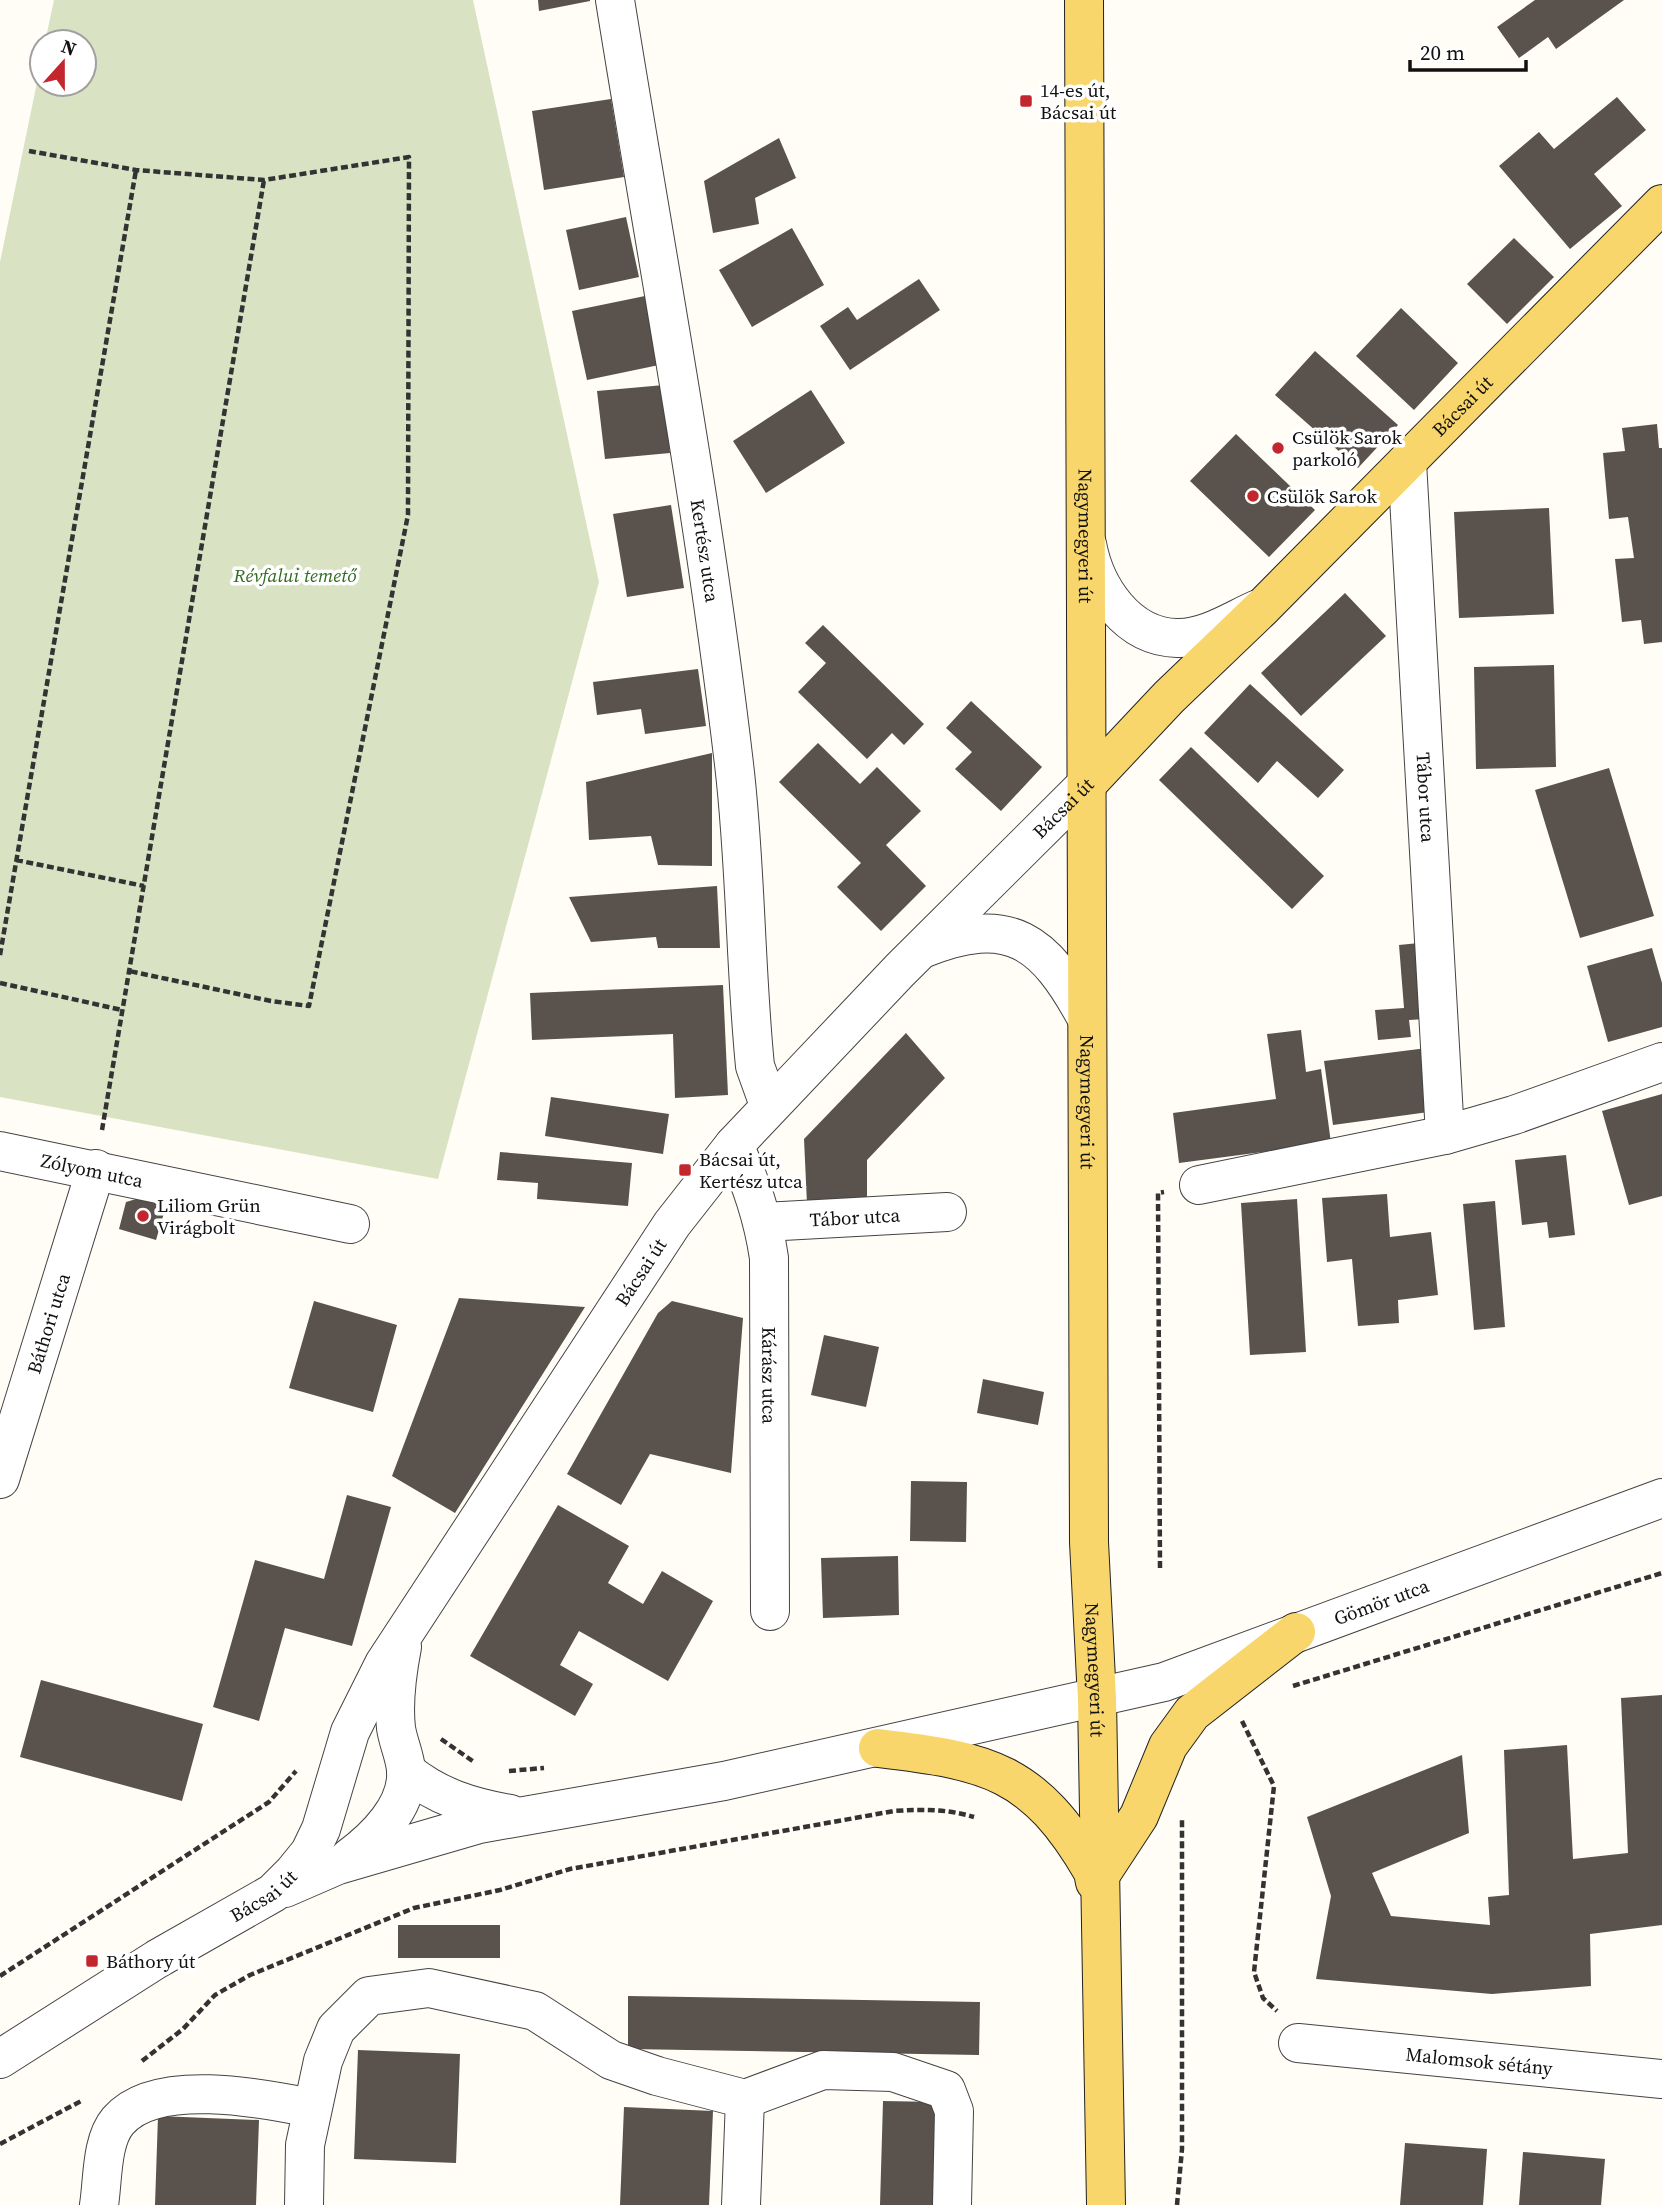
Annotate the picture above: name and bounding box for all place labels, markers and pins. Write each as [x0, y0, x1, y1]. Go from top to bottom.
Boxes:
place label: 14-es út, Bácsai út [1040, 77, 1117, 125]
marker: 14-es út, Bácsai út [1018, 93, 1034, 109]
place label: Csülök Sarok parkoló [1292, 424, 1402, 472]
marker: Csülök Sarok parkoló [1270, 440, 1286, 456]
place label: Csülök Sarok [1267, 483, 1377, 509]
marker: Csülök Sarok [1245, 488, 1261, 504]
place label: Bácsai út, Kertész utca [699, 1146, 803, 1194]
marker: Bácsai út, Kertész utca [677, 1162, 693, 1178]
place label: Liliom Grün Virágbolt [157, 1192, 261, 1240]
marker: Liliom Grün Virágbolt [135, 1208, 151, 1224]
place label: Báthory út [106, 1948, 196, 1974]
marker: Báthory út [84, 1953, 100, 1969]

